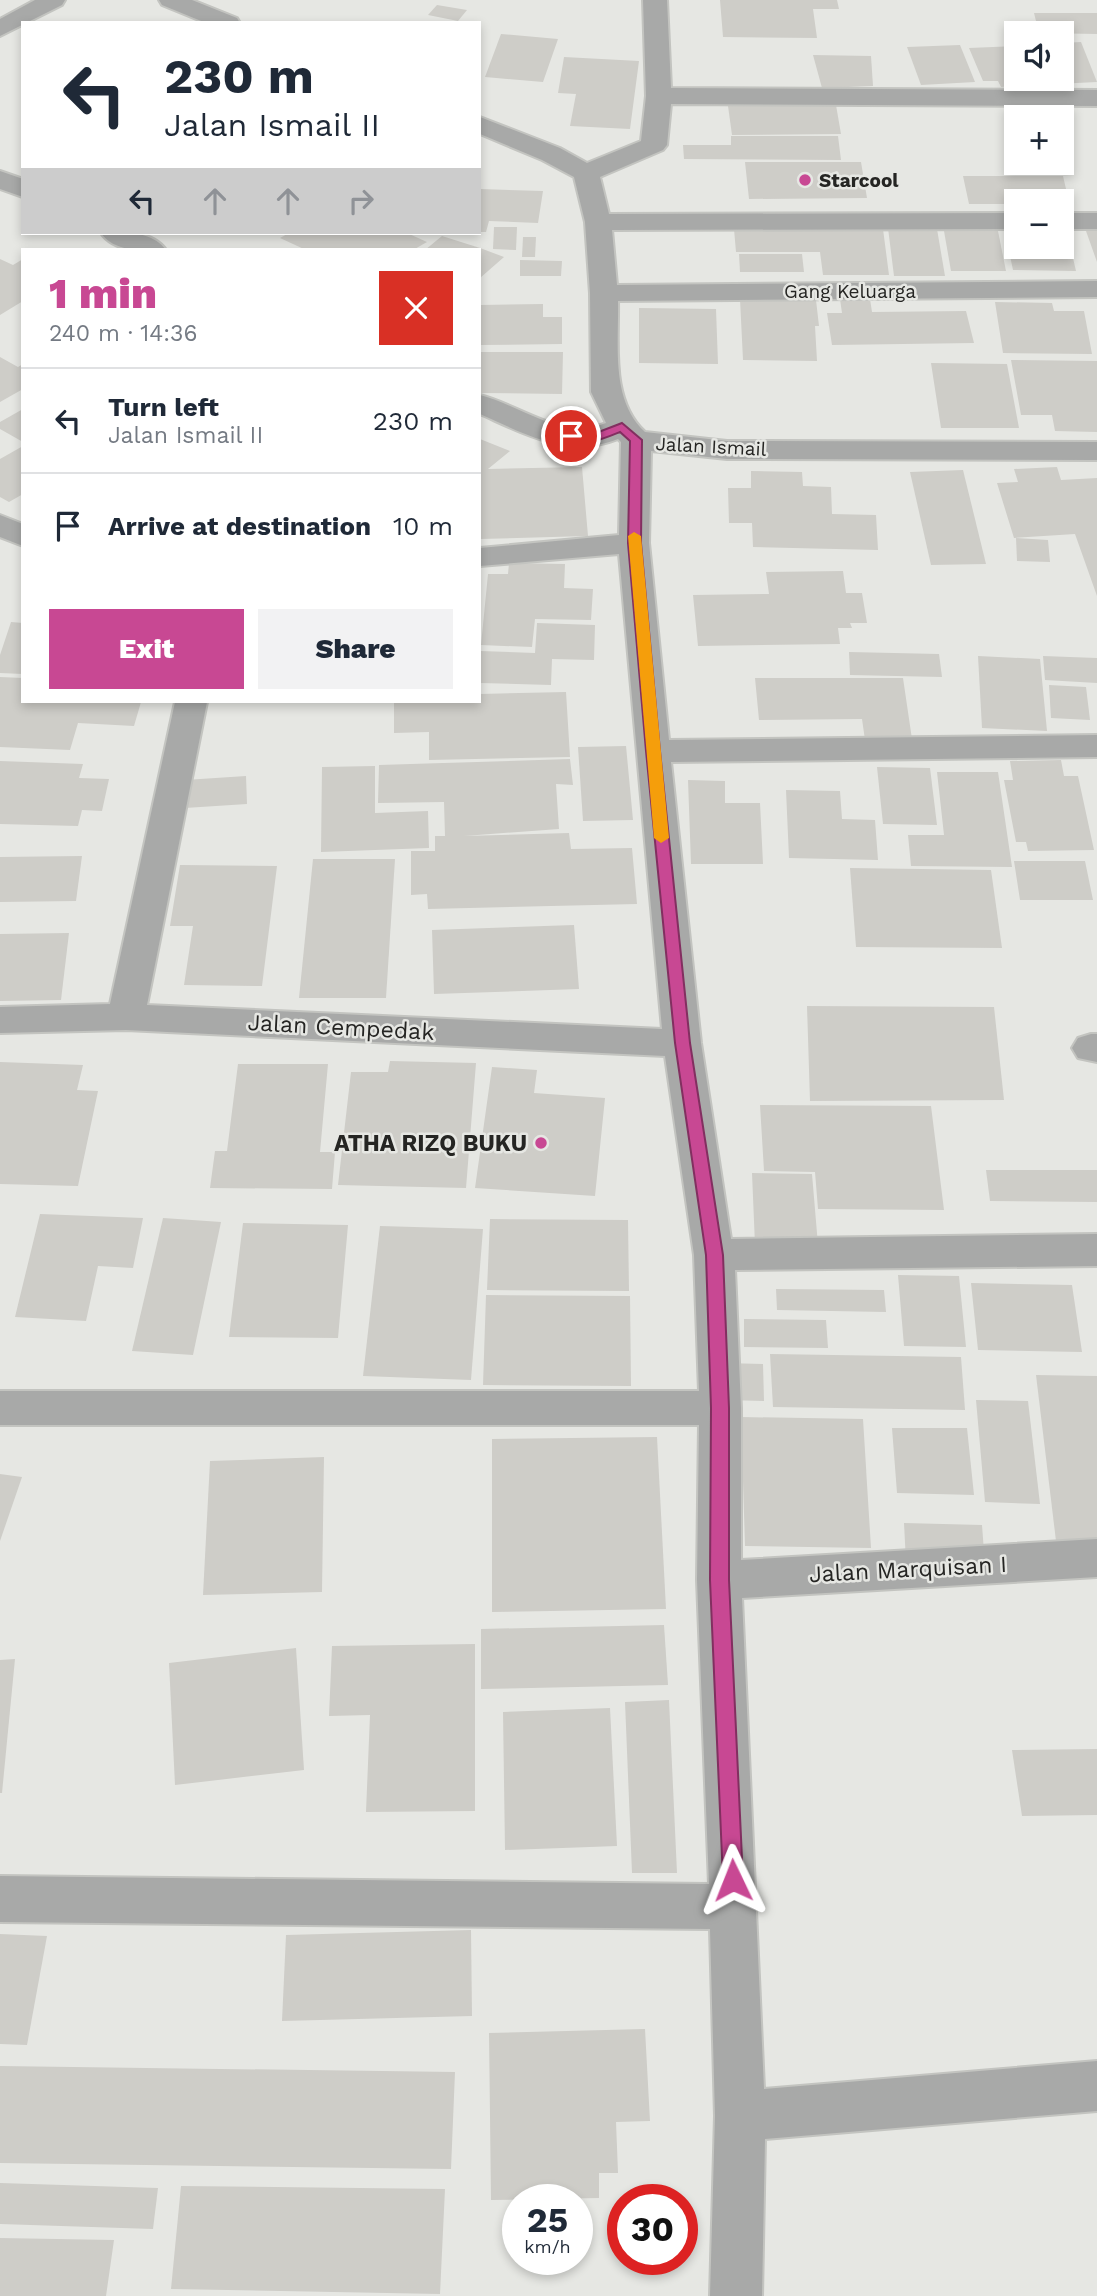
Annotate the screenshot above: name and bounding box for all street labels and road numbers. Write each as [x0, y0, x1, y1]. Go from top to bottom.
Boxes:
street label: Gang Keluarga [784, 280, 916, 303]
street label: Jalan Ismail [655, 432, 767, 461]
street label: Jalan Cempedak [247, 1009, 435, 1046]
street label: Jalan Marquisan I [808, 1551, 1008, 1588]

